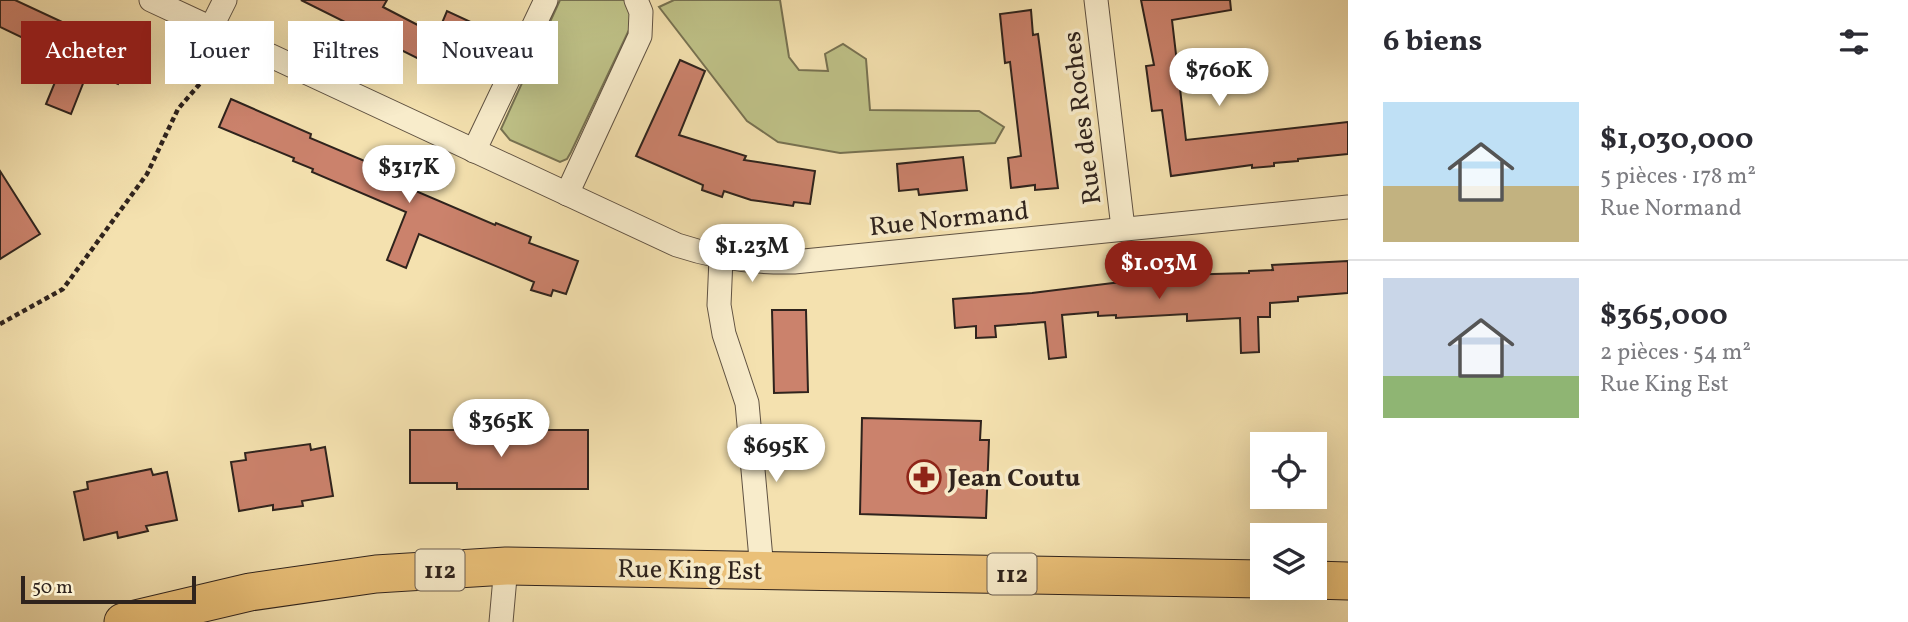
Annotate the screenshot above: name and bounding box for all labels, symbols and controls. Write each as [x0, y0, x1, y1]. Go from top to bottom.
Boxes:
chip: Acheter [21, 21, 151, 84]
chip: Louer [165, 21, 274, 84]
chip: Filtres [288, 21, 403, 84]
chip: Nouveau [417, 21, 558, 84]
text: 6 biens [1383, 21, 1482, 63]
icon: filters [1835, 23, 1873, 61]
street label: Rue des Roches [1054, 29, 1111, 206]
pin: $760K [1170, 48, 1268, 108]
text: $760K [1185, 55, 1253, 87]
text: $1,030,000 [1600, 119, 1754, 161]
icon: home [1439, 130, 1523, 214]
pin: $317K [360, 146, 458, 205]
text: $317K [378, 152, 440, 184]
text: 5 pièces · 178 m² [1600, 161, 1756, 193]
text: Rue Normand [1600, 193, 1742, 225]
street label: Rue Normand [868, 194, 1031, 246]
pin: $1.23M [695, 224, 809, 284]
text: $1.23M [715, 231, 789, 263]
pin: $1.03M [1102, 242, 1216, 301]
text: $1.03M [1121, 248, 1197, 280]
text: $365,000 [1600, 295, 1728, 337]
icon: home [1439, 306, 1523, 390]
text: 2 pièces · 54 m² [1600, 337, 1751, 369]
text: Rue King Est [1600, 369, 1729, 401]
pin: $365K [452, 400, 550, 459]
text: $365K [469, 406, 533, 438]
pin: $695K [727, 424, 825, 484]
text: $695K [743, 431, 809, 463]
map controls [1250, 432, 1327, 600]
button: locate [1250, 432, 1327, 509]
pharmacy icon: Jean Coutu [905, 458, 943, 496]
place label: Jean Coutu [947, 461, 1080, 497]
button: layers [1250, 523, 1327, 600]
road number: 112 [416, 550, 464, 590]
street label: Rue King Est [617, 552, 763, 590]
road number: 112 [988, 554, 1036, 594]
scale bar [21, 573, 196, 605]
text: 50 m [32, 575, 73, 601]

